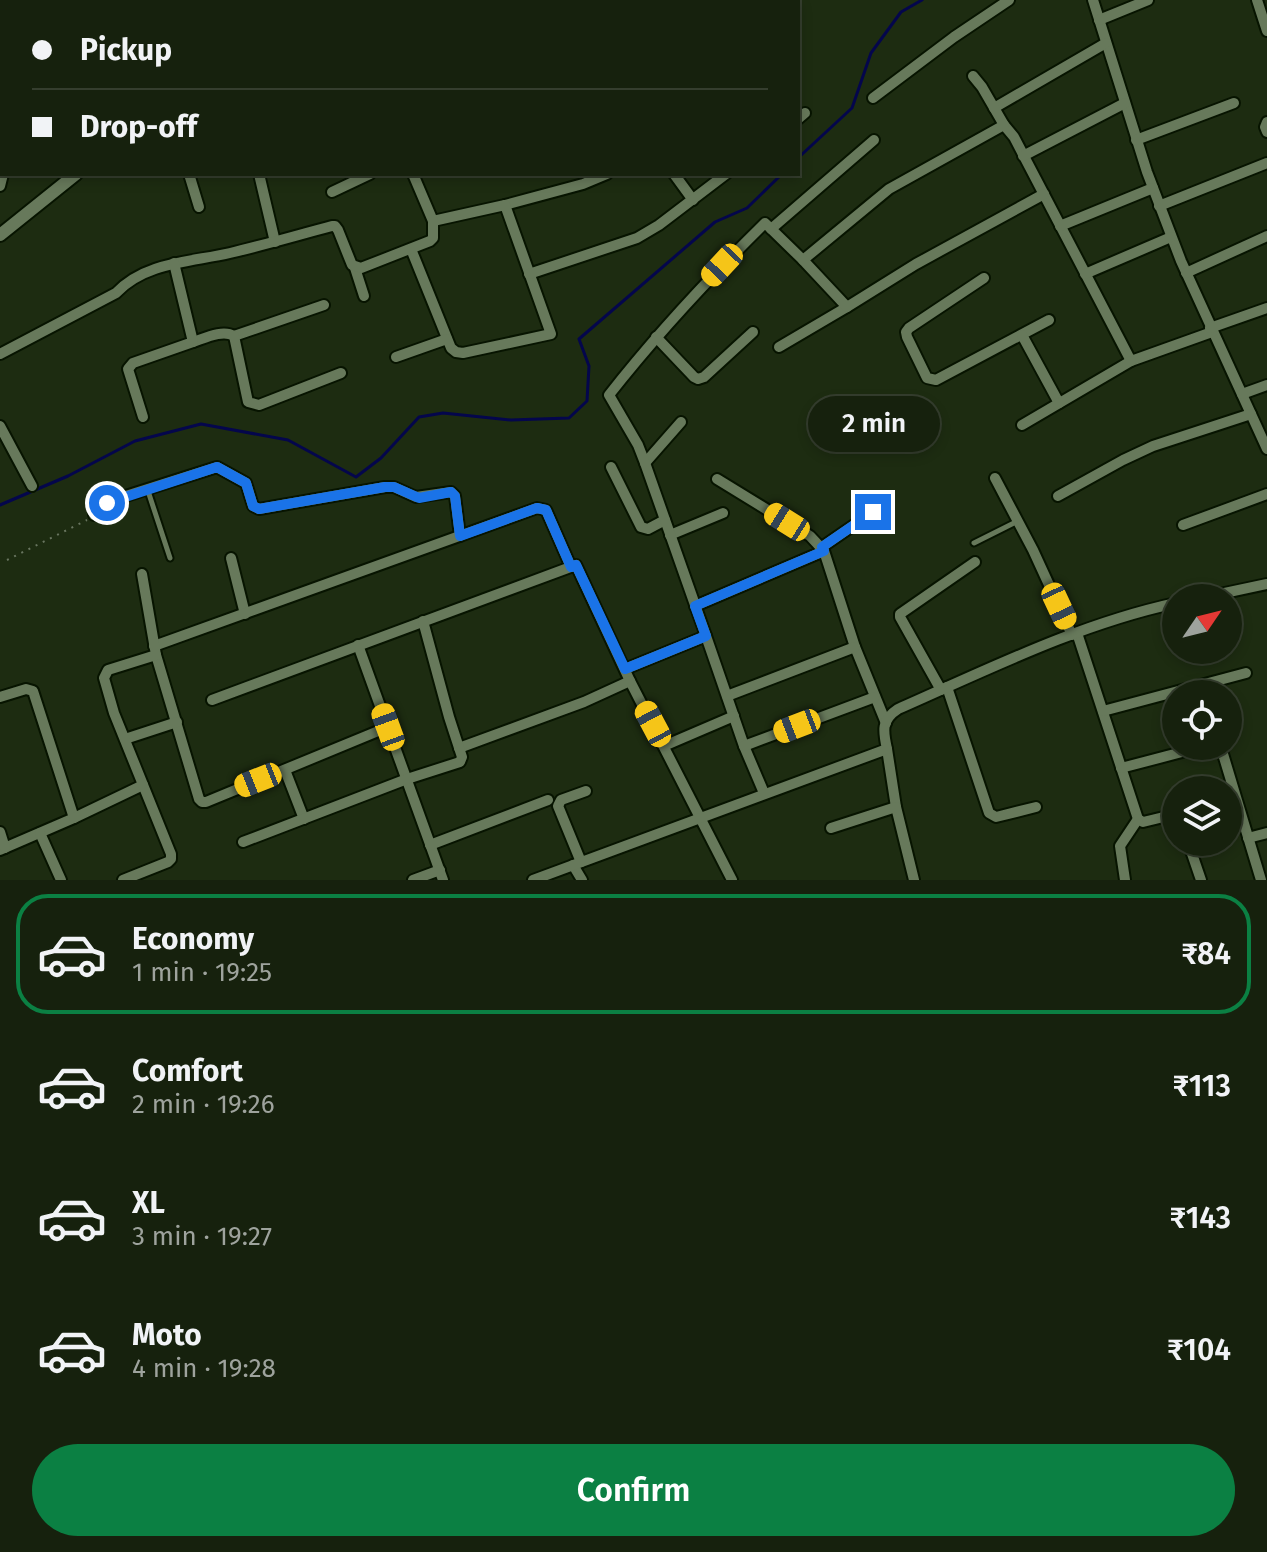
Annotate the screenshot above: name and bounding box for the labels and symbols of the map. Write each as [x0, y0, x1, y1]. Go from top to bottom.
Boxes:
car [697, 239, 747, 291]
callout: 2 min [807, 396, 939, 452]
route start [89, 485, 125, 521]
route end [855, 494, 891, 530]
car [760, 499, 814, 545]
car [1038, 579, 1080, 633]
north arrow [1162, 584, 1242, 664]
car [631, 697, 675, 751]
car [369, 700, 407, 754]
car [770, 706, 824, 746]
car [231, 760, 285, 800]

